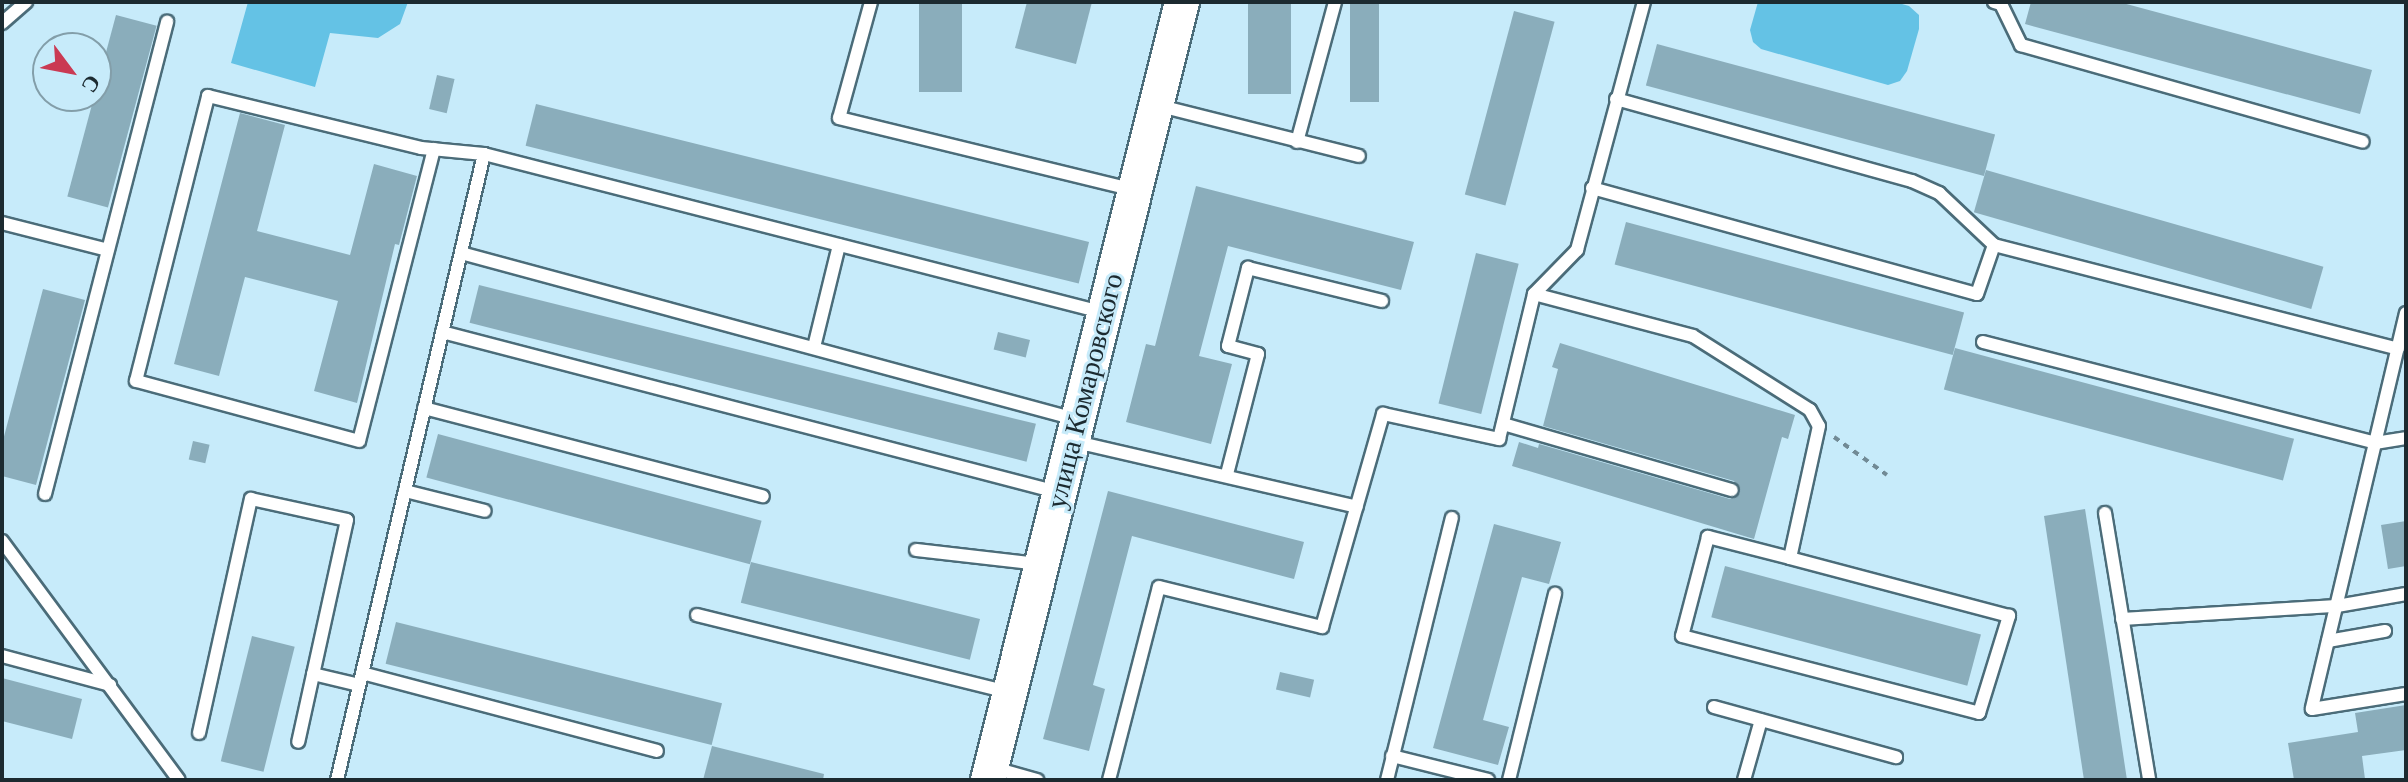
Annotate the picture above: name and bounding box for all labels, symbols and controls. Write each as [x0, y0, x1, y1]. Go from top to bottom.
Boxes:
north arrow [32, 32, 112, 112]
text: С [76, 71, 106, 97]
street label: улица Комаровского [1040, 270, 1130, 512]

